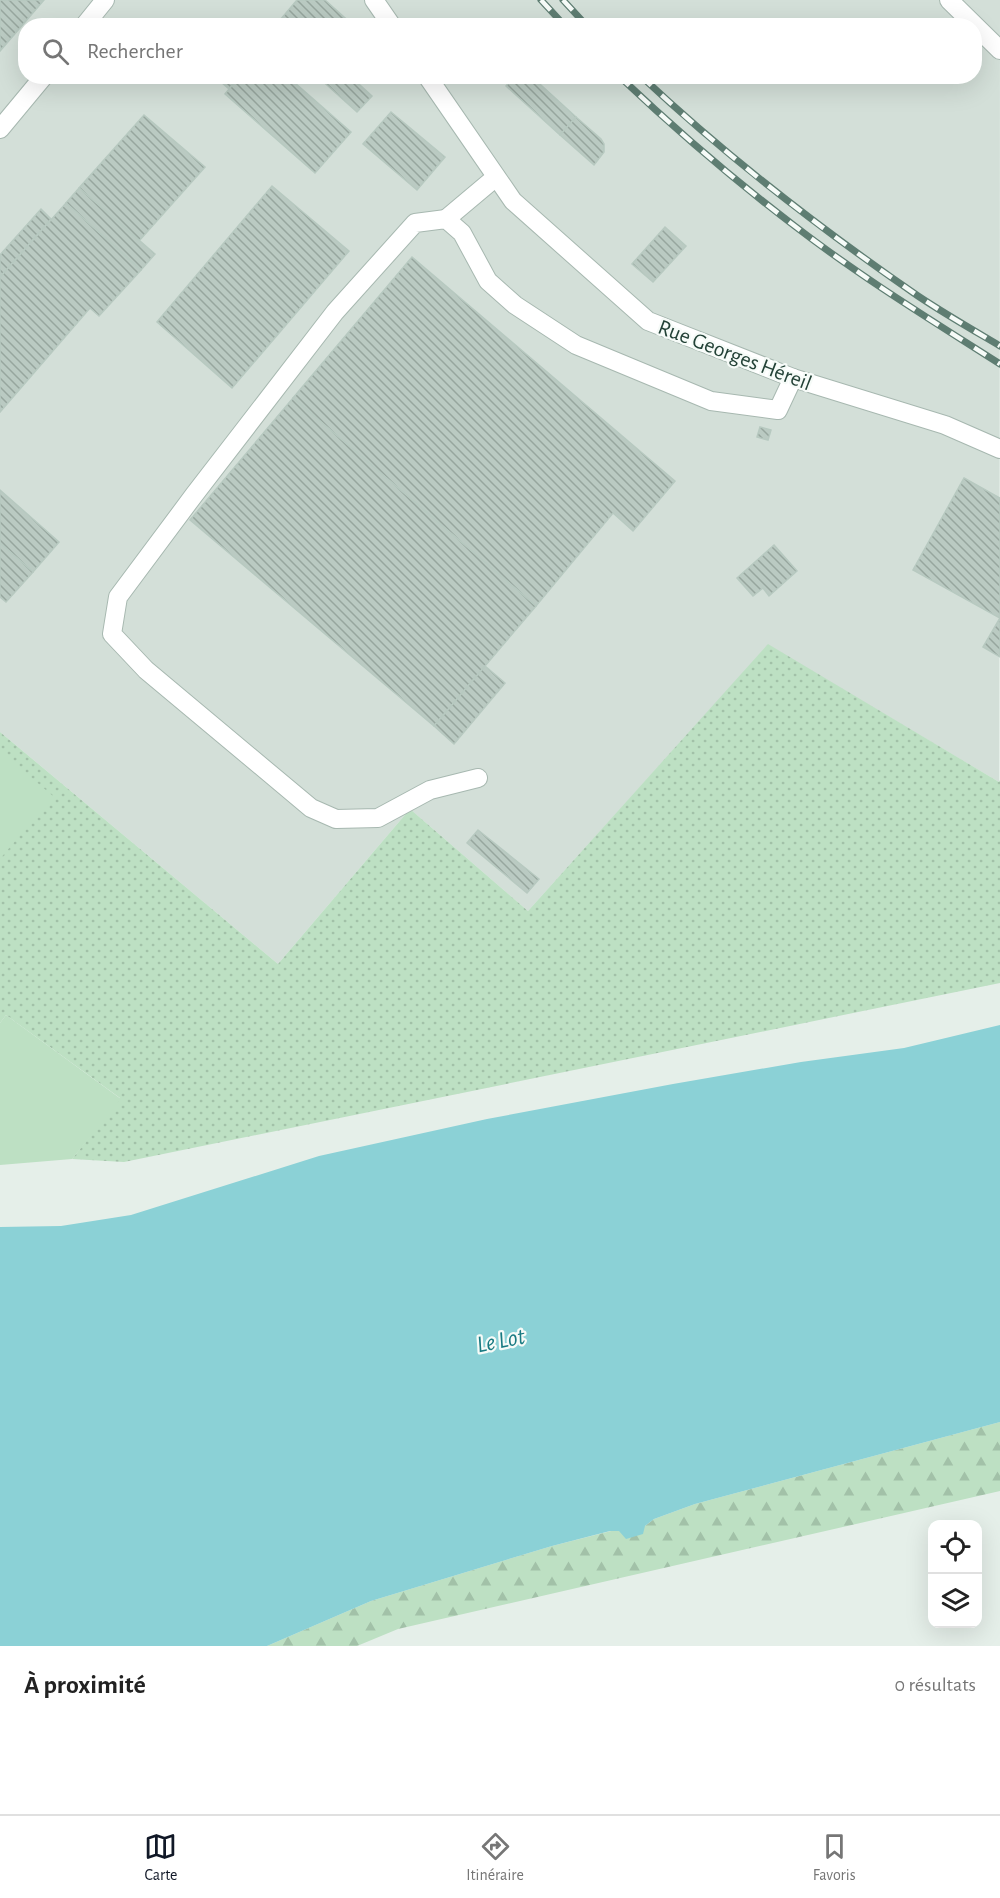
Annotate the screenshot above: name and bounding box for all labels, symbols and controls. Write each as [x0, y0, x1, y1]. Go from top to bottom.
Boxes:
search box [18, 18, 982, 84]
icon: search [39, 35, 72, 68]
text: Rechercher [87, 40, 183, 62]
street label: Rue Georges Héreil [655, 316, 815, 394]
water label: Le Lot [475, 1325, 527, 1357]
map controls [928, 1520, 982, 1628]
button: locate [928, 1520, 982, 1574]
button: layers [928, 1574, 982, 1628]
text: À proximité [24, 1672, 146, 1698]
text: 0 résultats [895, 1675, 976, 1695]
tab: Carte [144, 1830, 177, 1885]
tab: Itinéraire [466, 1830, 524, 1885]
tab: Favoris [813, 1830, 856, 1885]

